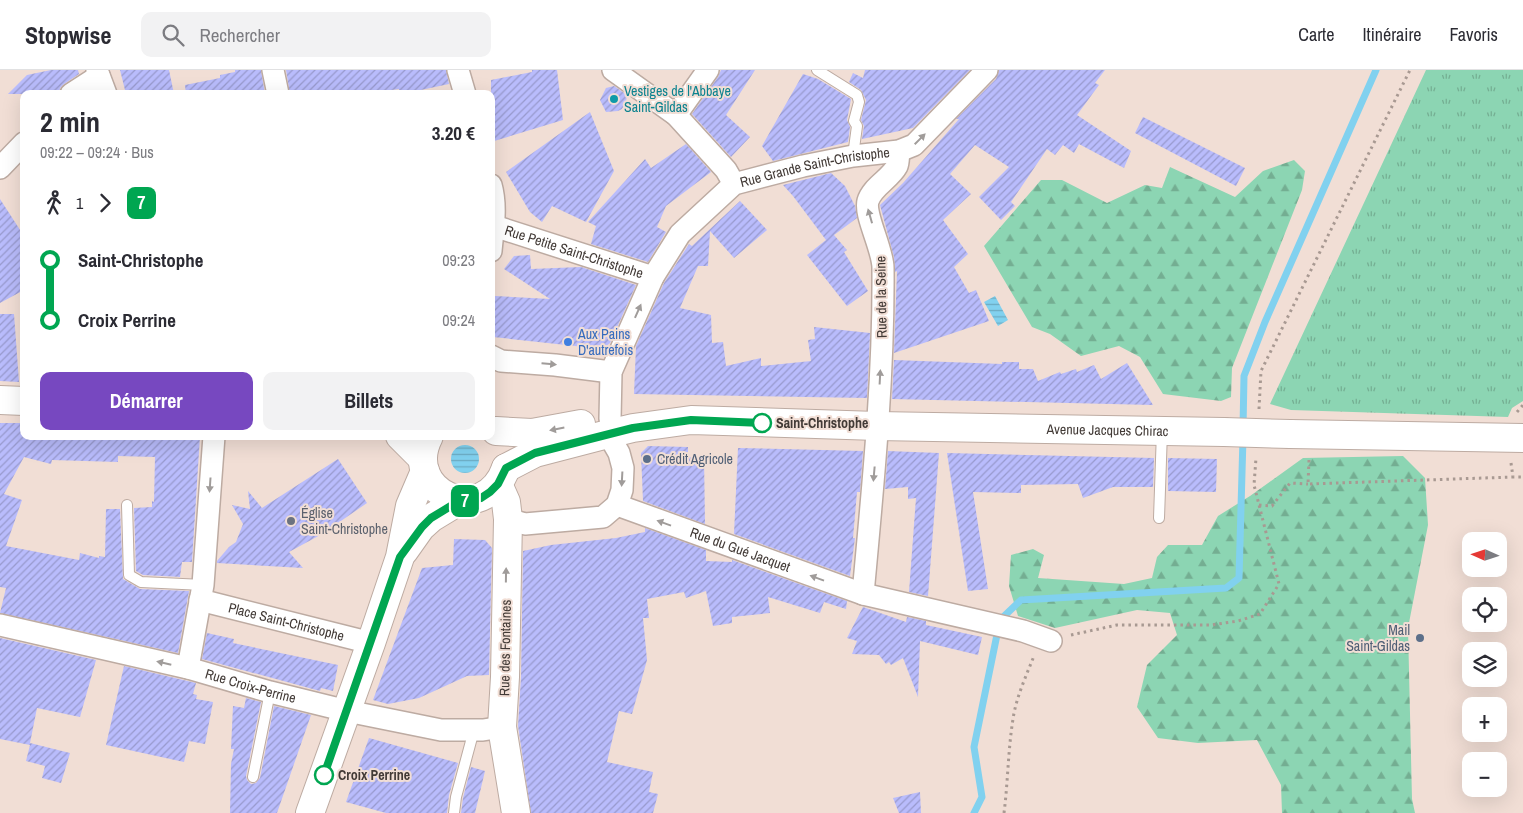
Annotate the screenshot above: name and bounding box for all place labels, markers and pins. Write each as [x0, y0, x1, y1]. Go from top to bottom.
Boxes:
place label: Vestiges de l'Abbaye Saint-Gildas [624, 82, 731, 116]
marker: Vestiges de l'Abbaye Saint-Gildas [608, 93, 620, 105]
place label: Aux Pains D'autrefois [577, 325, 633, 359]
marker: Aux Pains D'autrefois [562, 336, 574, 348]
marker: Saint-Christophe [752, 413, 772, 433]
place label: Saint-Christophe [776, 414, 868, 432]
place label: Crédit Agricole [657, 450, 733, 468]
marker: Crédit Agricole [641, 453, 653, 465]
place label: Église Saint-Christophe [301, 504, 388, 538]
marker: Église Saint-Christophe [285, 515, 297, 527]
place label: Mail Saint-Gildas [1346, 621, 1410, 655]
marker: Mail Saint-Gildas [1414, 632, 1426, 644]
marker: Croix Perrine [314, 765, 334, 785]
place label: Croix Perrine [338, 766, 410, 784]

